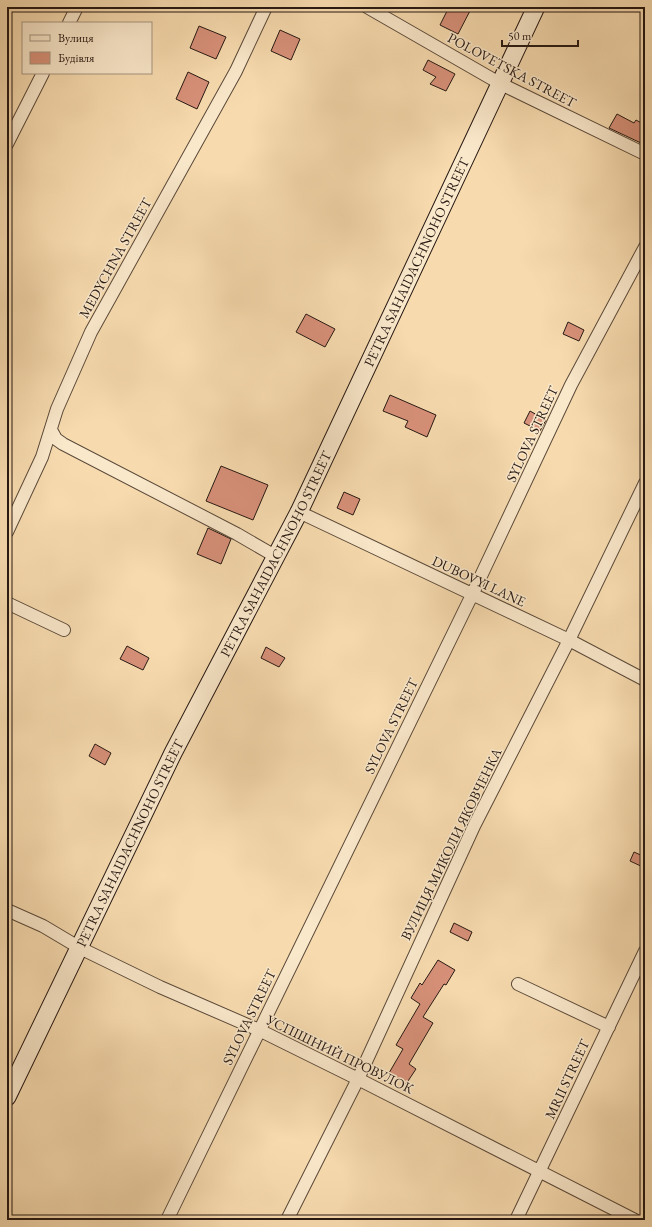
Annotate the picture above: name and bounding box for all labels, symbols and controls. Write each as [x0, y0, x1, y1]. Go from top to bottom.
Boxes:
legend [22, 22, 152, 74]
scale bar [502, 22, 578, 48]
street label: POLOVETSKA STREET [445, 28, 580, 112]
text: 50 m [508, 28, 532, 44]
text: Вулиця [58, 30, 94, 46]
text: Будівля [58, 50, 95, 66]
street label: PETRA SAHAIDACHNOHO STREET [360, 154, 473, 369]
street label: MEDYCHNA STREET [75, 194, 156, 321]
street label: SYLOVA STREET [502, 382, 562, 485]
street label: PETRA SAHAIDACHNOHO STREET [216, 448, 336, 660]
street label: DUBOVYI LANE [429, 551, 529, 611]
street label: SYLOVA STREET [360, 675, 422, 777]
street label: PETRA SAHAIDACHNOHO STREET [72, 736, 188, 950]
street label: ВУЛИЦЯ МИКОЛИ ЯКОВЧЕНКА [397, 745, 506, 943]
street label: SYLOVA STREET [218, 966, 280, 1068]
street label: УСПІШНИЙ ПРОВУЛОК [263, 1010, 417, 1098]
street label: MRII STREET [541, 1036, 594, 1122]

